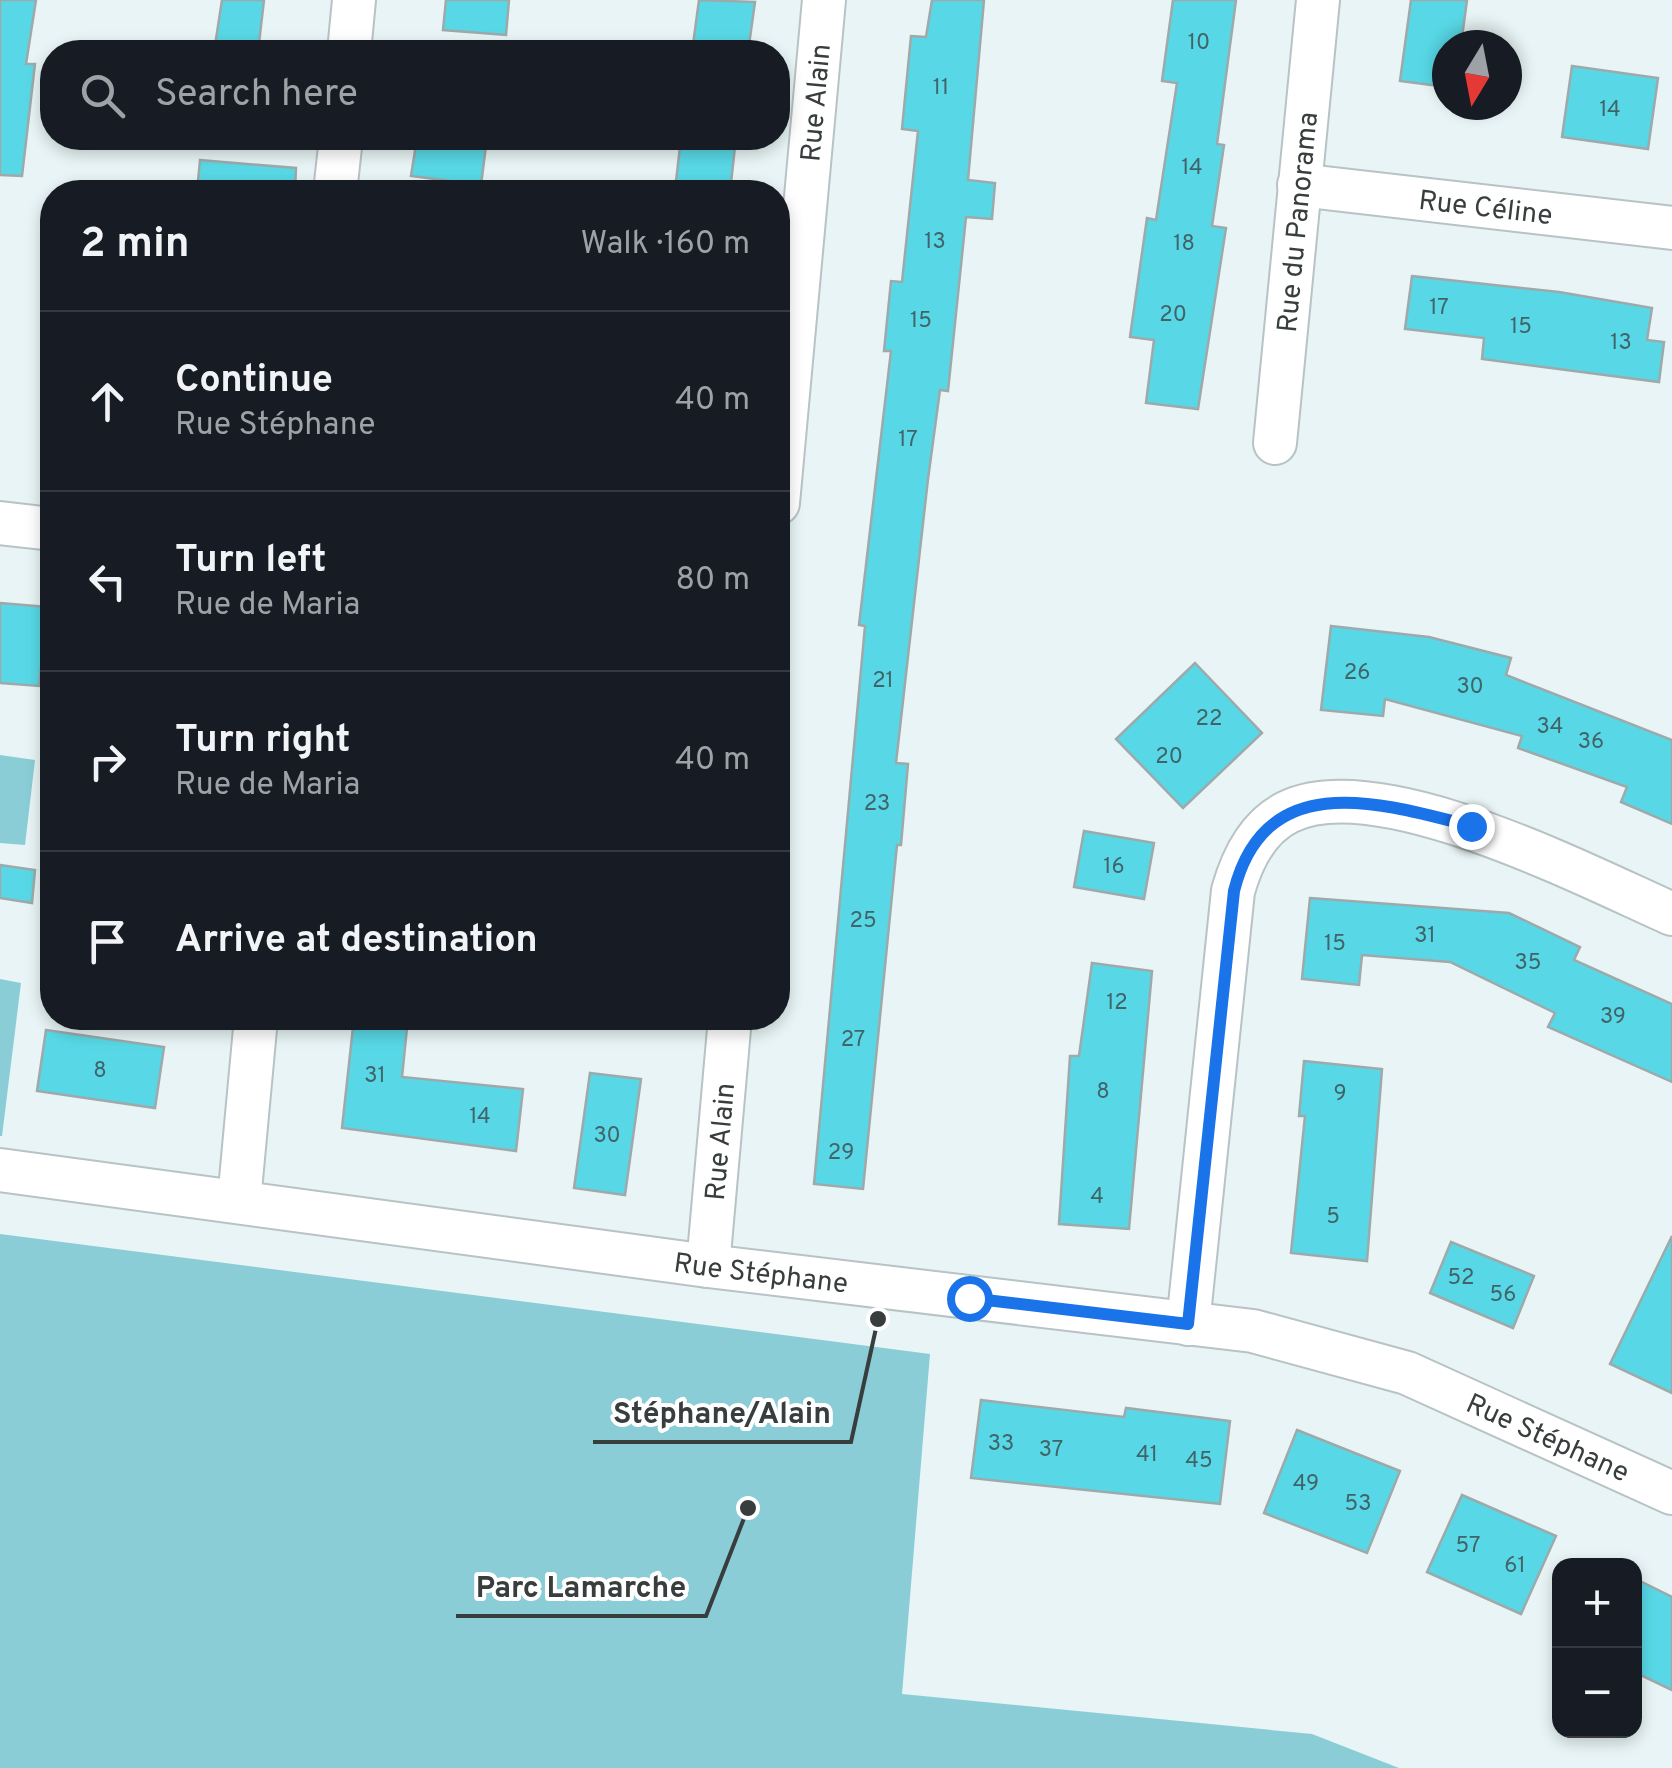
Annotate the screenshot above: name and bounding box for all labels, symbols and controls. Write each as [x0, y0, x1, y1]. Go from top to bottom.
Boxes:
house number: 10 [1188, 30, 1210, 57]
north arrow [1432, 30, 1522, 120]
search box [40, 40, 790, 150]
street label: Rue Alain [794, 42, 841, 164]
icon: search [75, 68, 130, 123]
text: Search here [155, 71, 358, 120]
house number: 11 [933, 75, 949, 102]
house number: 14 [1599, 97, 1621, 124]
street label: Rue du Panorama [1271, 110, 1328, 334]
house number: 14 [1181, 155, 1203, 182]
street label: Rue Céline [1417, 184, 1554, 235]
text: 2 min [80, 219, 190, 272]
text: Walk · 160 m [580, 225, 750, 265]
house number: 13 [924, 229, 946, 256]
house number: 18 [1173, 231, 1195, 258]
house number: 17 [1429, 295, 1449, 322]
house number: 20 [1159, 302, 1187, 329]
house number: 15 [910, 308, 932, 335]
house number: 15 [1510, 314, 1532, 341]
house number: 13 [1610, 330, 1632, 357]
text: Continue [175, 357, 333, 406]
icon: ahead [80, 374, 135, 429]
text: 40 m [675, 381, 750, 421]
text: Rue Stéphane [175, 406, 375, 446]
house number: 17 [898, 427, 918, 454]
text: Turn left [175, 537, 327, 586]
icon: left [80, 554, 135, 609]
text: 80 m [676, 561, 750, 601]
text: Rue de Maria [175, 586, 360, 626]
house number: 26 [1344, 660, 1370, 687]
house number: 21 [872, 668, 894, 695]
house number: 30 [1456, 674, 1484, 701]
house number: 22 [1196, 706, 1222, 733]
house number: 34 [1537, 714, 1563, 741]
text: Turn right [175, 717, 350, 766]
house number: 36 [1578, 729, 1604, 756]
icon: right [80, 734, 135, 789]
text: 40 m [675, 741, 750, 781]
house number: 20 [1155, 744, 1183, 771]
text: Rue de Maria [175, 766, 360, 806]
house number: 23 [864, 791, 890, 818]
route end [1449, 804, 1495, 850]
house number: 16 [1103, 854, 1125, 881]
house number: 25 [849, 908, 877, 935]
icon: arrive [80, 914, 135, 969]
text: Arrive at destination [175, 917, 538, 966]
house number: 31 [1414, 923, 1436, 950]
house number: 15 [1324, 931, 1346, 958]
house number: 35 [1515, 950, 1541, 977]
house number: 12 [1106, 990, 1128, 1017]
house number: 39 [1600, 1004, 1626, 1031]
house number: 27 [841, 1027, 865, 1054]
house number: 8 [93, 1058, 107, 1085]
house number: 31 [364, 1063, 386, 1090]
house number: 8 [1096, 1079, 1110, 1106]
street label: Rue Alain [699, 1081, 745, 1202]
house number: 9 [1333, 1081, 1347, 1108]
house number: 14 [469, 1104, 491, 1131]
house number: 30 [593, 1123, 621, 1150]
house number: 29 [828, 1140, 854, 1167]
house number: 4 [1090, 1184, 1104, 1211]
house number: 5 [1326, 1204, 1340, 1231]
street label: Rue Stéphane [671, 1247, 850, 1304]
house number: 52 [1447, 1265, 1475, 1292]
route start [947, 1276, 993, 1322]
house number: 56 [1490, 1282, 1516, 1309]
callout: Stéphane/Alain [593, 1382, 851, 1442]
street label: Rue Stéphane [1460, 1387, 1634, 1492]
text: Stéphane/Alain [613, 1397, 831, 1434]
house number: 33 [988, 1431, 1014, 1458]
house number: 37 [1039, 1437, 1063, 1464]
house number: 41 [1136, 1442, 1158, 1469]
house number: 45 [1185, 1448, 1213, 1475]
house number: 49 [1293, 1471, 1319, 1498]
house number: 53 [1345, 1491, 1371, 1518]
house number: 57 [1456, 1533, 1480, 1560]
house number: 61 [1504, 1553, 1526, 1580]
callout: Parc Lamarche [456, 1556, 706, 1616]
map controls [1552, 1558, 1642, 1738]
button: + [1552, 1558, 1642, 1648]
text: Parc Lamarche [476, 1571, 686, 1608]
button: − [1552, 1648, 1642, 1738]

